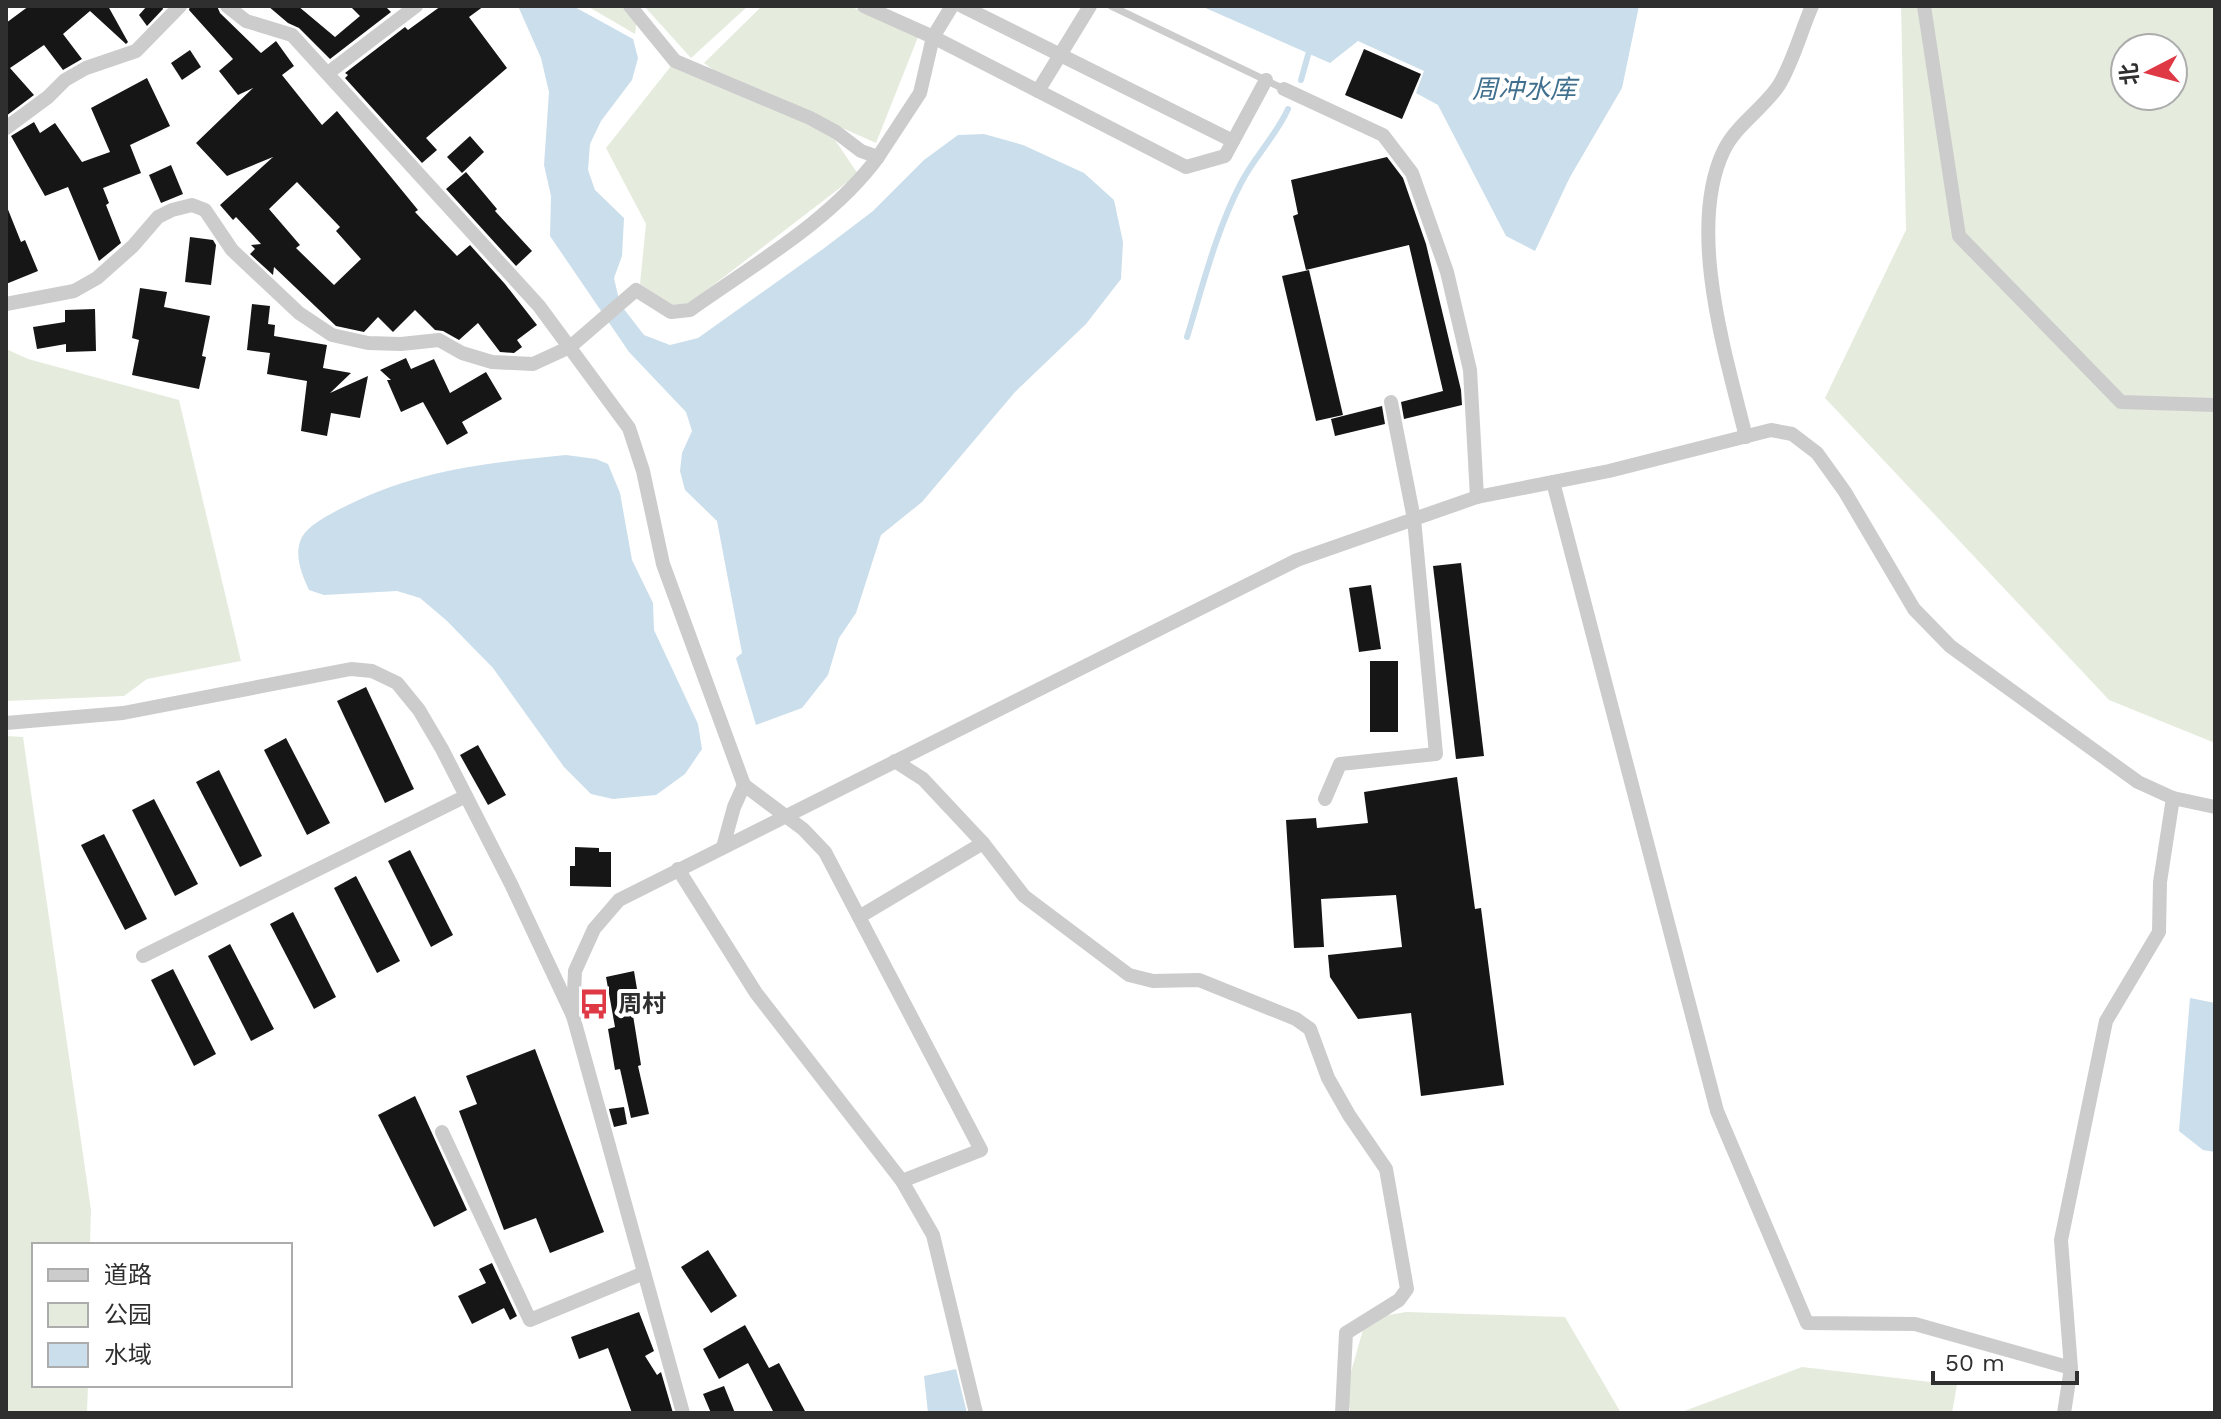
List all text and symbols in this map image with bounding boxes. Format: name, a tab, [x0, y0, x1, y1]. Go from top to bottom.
north arrow	[2109, 32, 2189, 112]
text: 北	[2116, 62, 2143, 86]
water label: 周冲水库	[1472, 74, 1580, 104]
bus stop icon: 周村	[577, 987, 611, 1021]
place label: 周村	[618, 990, 666, 1018]
legend	[32, 1243, 292, 1387]
text: 道路	[104, 1261, 152, 1289]
text: 公园	[104, 1301, 152, 1329]
scale bar	[1933, 1335, 2077, 1385]
text: 水域	[104, 1341, 152, 1369]
text: 50 m	[1945, 1349, 2005, 1377]

